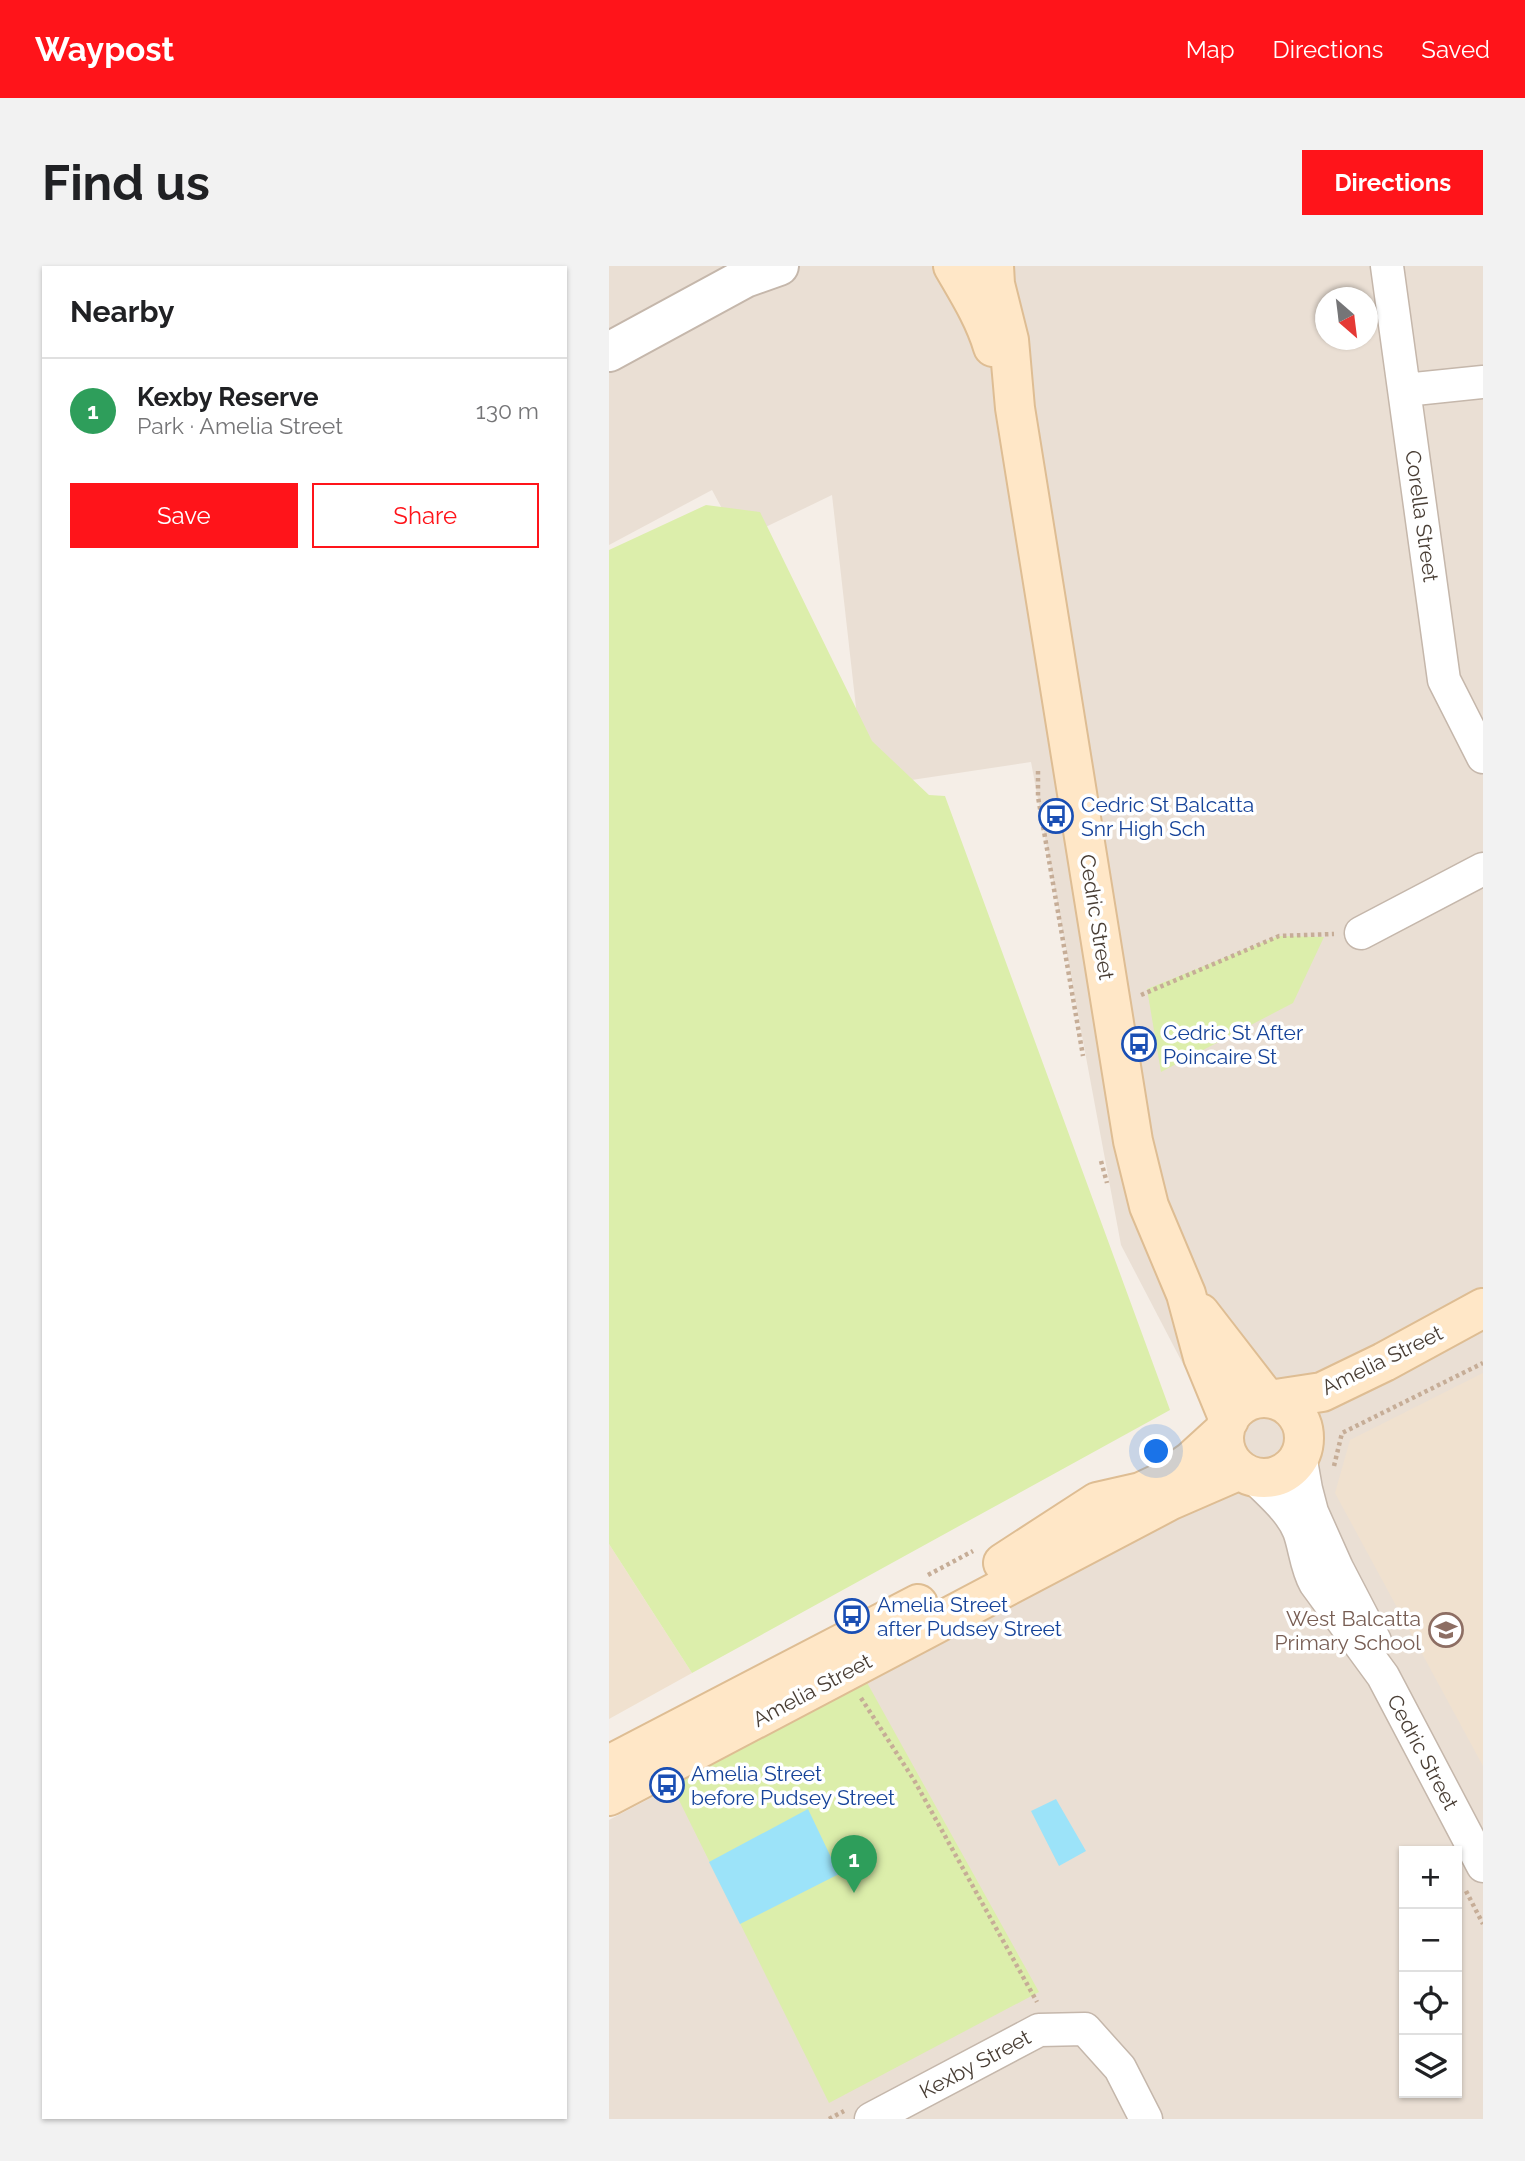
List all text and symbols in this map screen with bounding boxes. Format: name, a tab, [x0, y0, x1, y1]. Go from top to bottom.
text: Waypost	[35, 30, 174, 69]
text: Map	[1186, 35, 1235, 64]
text: Directions	[1273, 35, 1383, 64]
text: Saved	[1421, 35, 1490, 64]
button: Directions	[1302, 150, 1483, 215]
text: Find us	[42, 154, 210, 211]
north arrow	[1315, 287, 1378, 350]
text: Nearby	[70, 294, 174, 329]
text: Kexby Reserve	[137, 382, 319, 412]
text: 1	[87, 397, 99, 424]
text: 130 m	[476, 397, 539, 424]
text: Park · Amelia Street	[137, 412, 343, 439]
street label: Corella Street	[1400, 449, 1444, 583]
button: Save	[70, 483, 298, 548]
button: Share	[312, 483, 539, 548]
place label: Cedric St Balcatta Snr High Sch	[1081, 792, 1254, 841]
bus stop icon: Cedric St Balcatta Snr High Sch	[1037, 797, 1075, 835]
street label: Cedric Street	[1075, 852, 1119, 982]
place label: Cedric St After Poincaire St	[1163, 1020, 1304, 1069]
bus stop icon: Cedric St After Poincaire St	[1120, 1025, 1158, 1063]
street label: Amelia Street	[1318, 1320, 1446, 1400]
your location	[1139, 1434, 1173, 1468]
place label: Amelia Street after Pudsey Street	[877, 1592, 1062, 1641]
bus stop icon: Amelia Street after Pudsey Street	[833, 1597, 871, 1635]
place label: West Balcatta Primary School	[1274, 1606, 1421, 1655]
school or university icon: West Balcatta Primary School	[1427, 1611, 1465, 1649]
street label: Amelia Street	[748, 1648, 876, 1732]
street label: Cedric Street	[1382, 1690, 1464, 1814]
place label: Amelia Street before Pudsey Street	[691, 1761, 895, 1810]
bus stop icon: Amelia Street before Pudsey Street	[648, 1766, 686, 1804]
pin: 1	[831, 1835, 877, 1893]
map controls	[1399, 1846, 1462, 2098]
button: +	[1399, 1846, 1462, 1909]
button: −	[1399, 1909, 1462, 1972]
button: locate	[1399, 1972, 1462, 2035]
street label: Kexby Street	[915, 2024, 1035, 2104]
button: layers	[1399, 2035, 1462, 2098]

